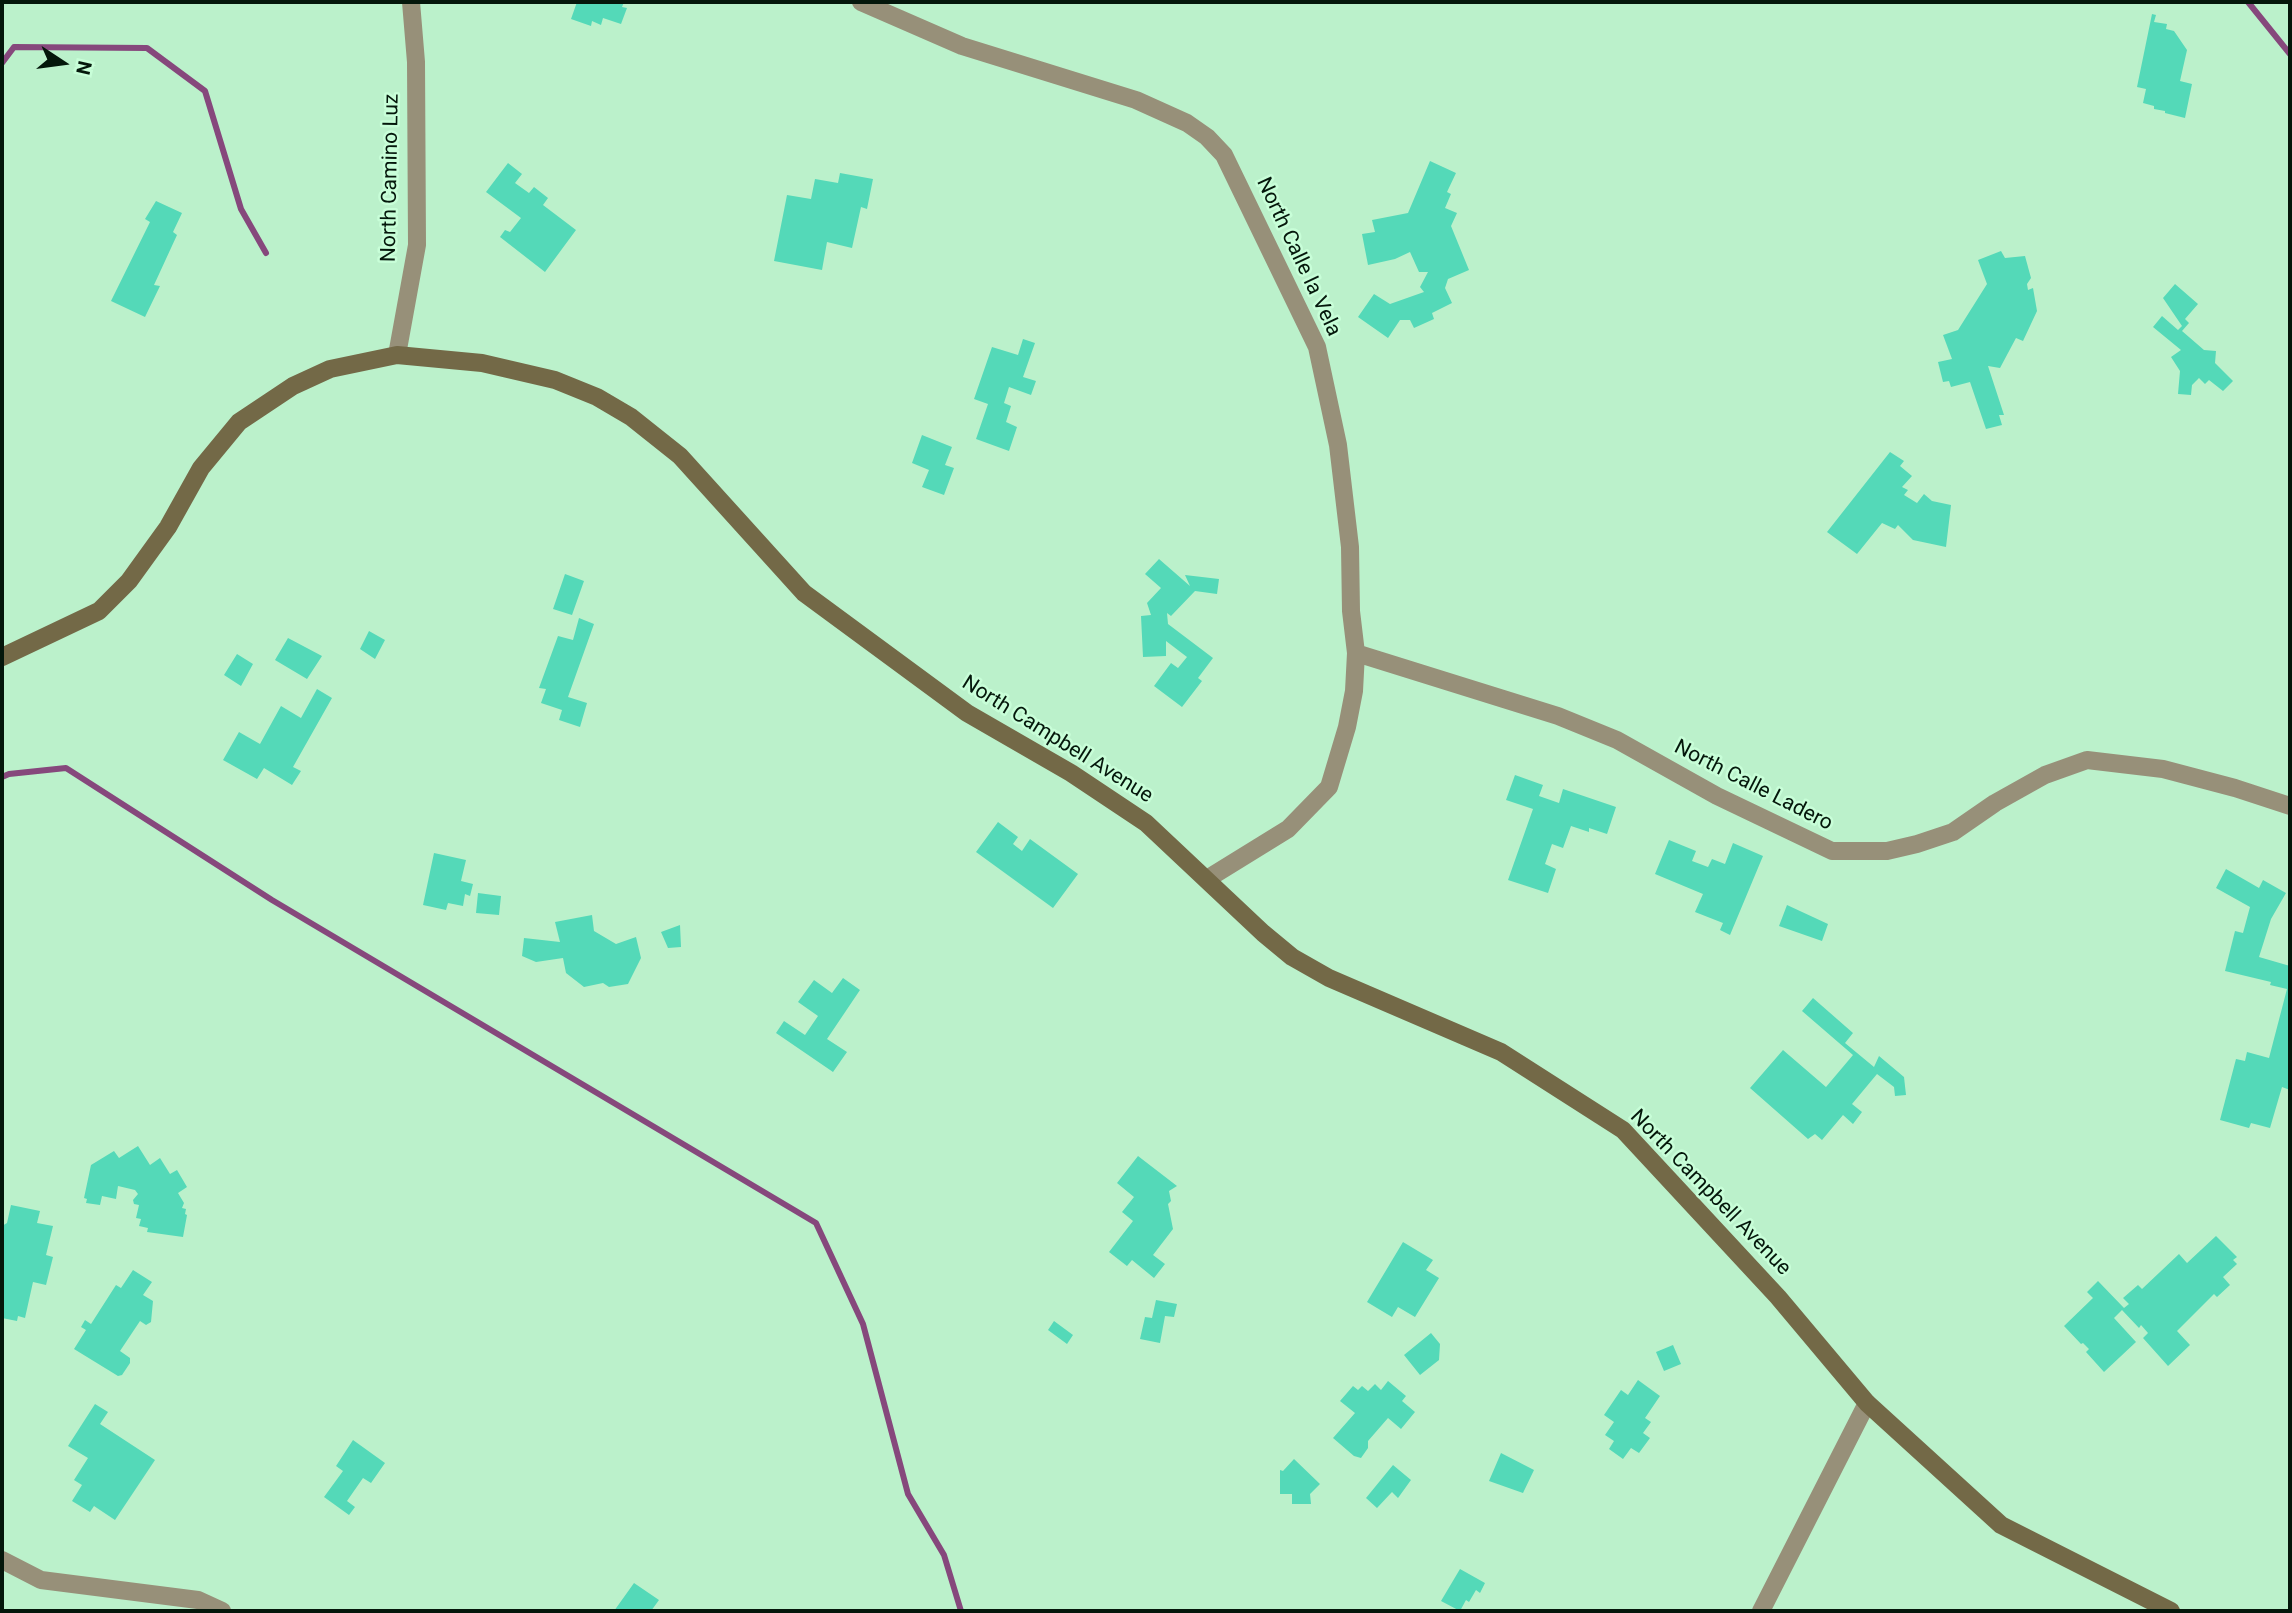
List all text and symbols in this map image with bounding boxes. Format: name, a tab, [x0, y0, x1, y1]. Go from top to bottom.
north arrow	[28, 28, 98, 98]
text: N	[71, 59, 97, 77]
street label: North Camino Luz	[377, 94, 405, 262]
street label: North Calle la Vela	[1250, 174, 1346, 340]
street label: North Campbell Avenue	[957, 671, 1157, 809]
street label: North Calle Ladero	[1670, 735, 1836, 837]
street label: North Campbell Avenue	[1624, 1105, 1796, 1281]

